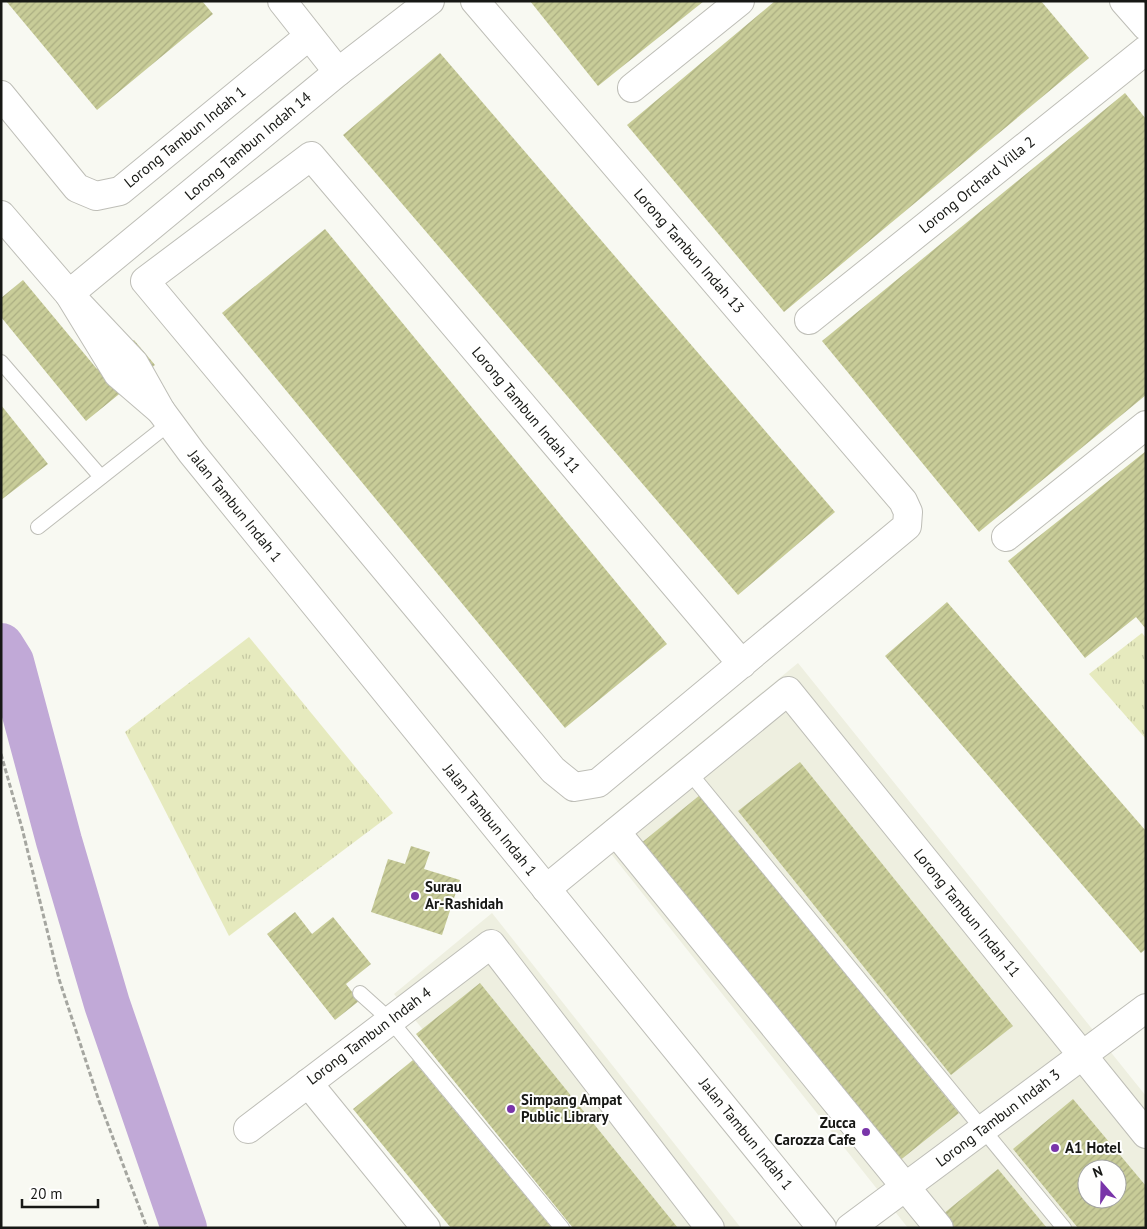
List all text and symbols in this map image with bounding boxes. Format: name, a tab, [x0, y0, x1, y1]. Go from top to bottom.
street label: Lorong Tambun Indah 1	[120, 82, 249, 192]
street label: Lorong Tambun Indah 14	[181, 87, 315, 204]
street label: Lorong Orchard Villa 2	[915, 132, 1039, 237]
street label: Lorong Tambun Indah 13	[630, 184, 749, 317]
street label: Lorong Tambun Indah 11	[468, 343, 585, 477]
street label: Jalan Tambun Indah 1	[184, 445, 286, 566]
street label: Jalan Tambun Indah 1	[439, 759, 541, 880]
street label: Lorong Tambun Indah 11	[910, 845, 1025, 981]
place label: Surau Ar-Rashidah	[425, 877, 503, 913]
marker: Surau Ar-Rashidah	[409, 890, 421, 902]
street label: Lorong Tambun Indah 4	[303, 983, 435, 1089]
street label: Lorong Tambun Indah 3	[932, 1065, 1064, 1171]
street label: Jalan Tambun Indah 1	[695, 1073, 797, 1194]
place label: Simpang Ampat Public Library	[521, 1090, 623, 1126]
marker: Simpang Ampat Public Library	[505, 1103, 517, 1115]
place label: Zucca Carozza Cafe	[774, 1113, 856, 1149]
marker: Zucca Carozza Cafe	[860, 1126, 872, 1138]
place label: A1 Hotel	[1065, 1138, 1122, 1157]
marker: A1 Hotel	[1049, 1142, 1061, 1154]
north arrow	[1077, 1159, 1127, 1209]
text: N	[1090, 1162, 1105, 1182]
scale bar	[22, 1176, 99, 1208]
text: 20 m	[30, 1184, 63, 1203]

